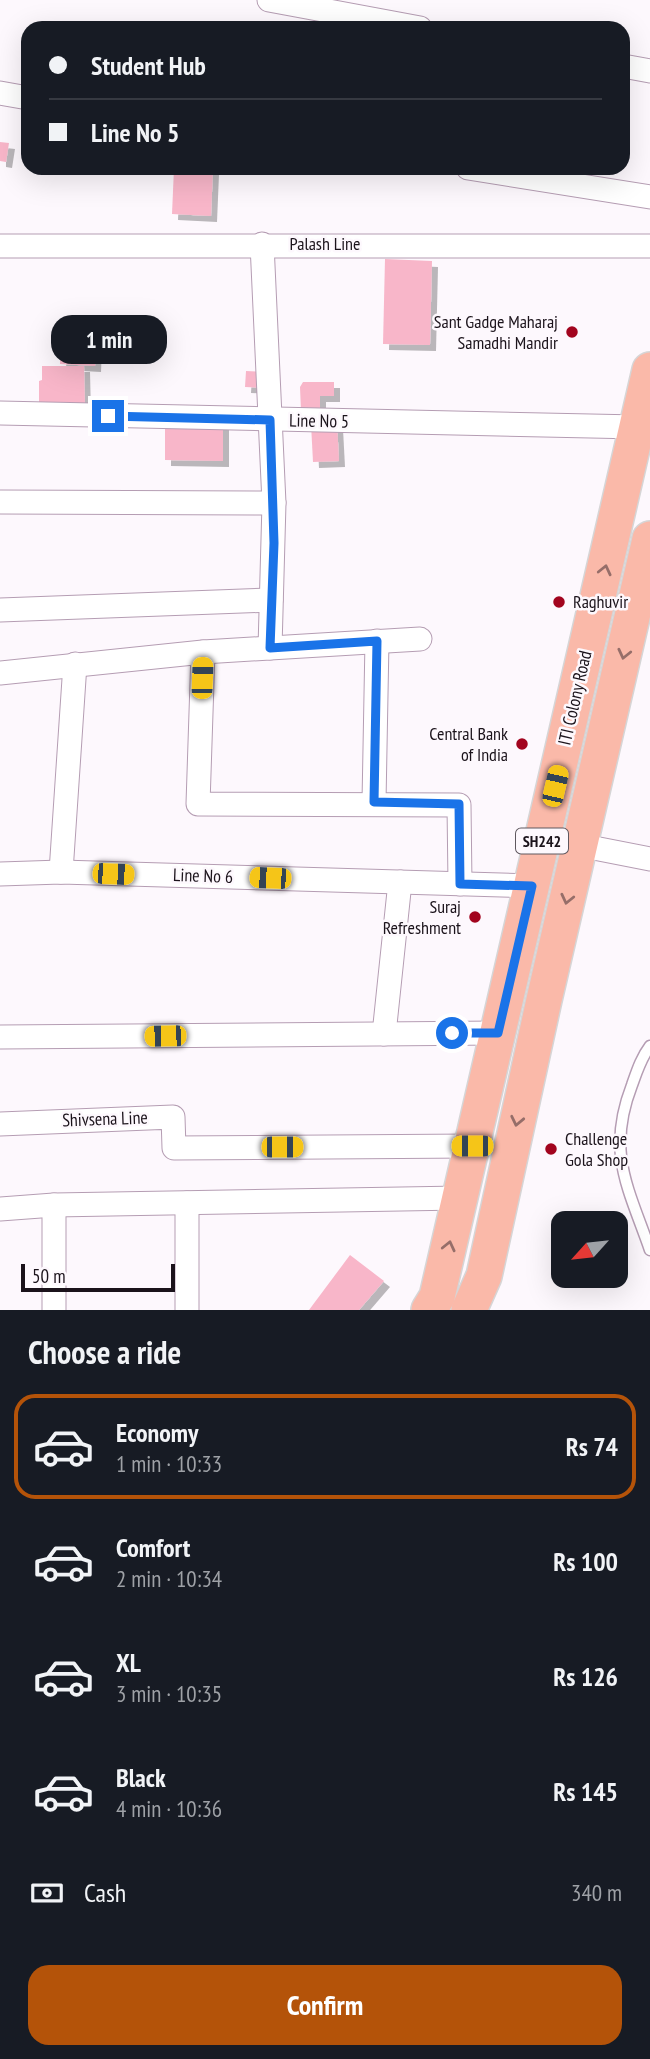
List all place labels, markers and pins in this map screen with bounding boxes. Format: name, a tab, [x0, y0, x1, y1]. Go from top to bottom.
place label: Sant Gadge Maharaj Samadhi Mandir	[434, 310, 558, 354]
marker: Sant Gadge Maharaj Samadhi Mandir	[564, 324, 580, 340]
place label: Raghuvir	[573, 590, 628, 613]
marker: Raghuvir	[551, 594, 567, 610]
place label: Central Bank of India	[429, 722, 508, 766]
marker: Central Bank of India	[514, 736, 530, 752]
place label: Suraj Refreshment	[383, 895, 461, 939]
marker: Suraj Refreshment	[467, 909, 483, 925]
place label: Challenge Gola Shop	[565, 1127, 628, 1171]
marker: Challenge Gola Shop	[543, 1141, 559, 1157]

